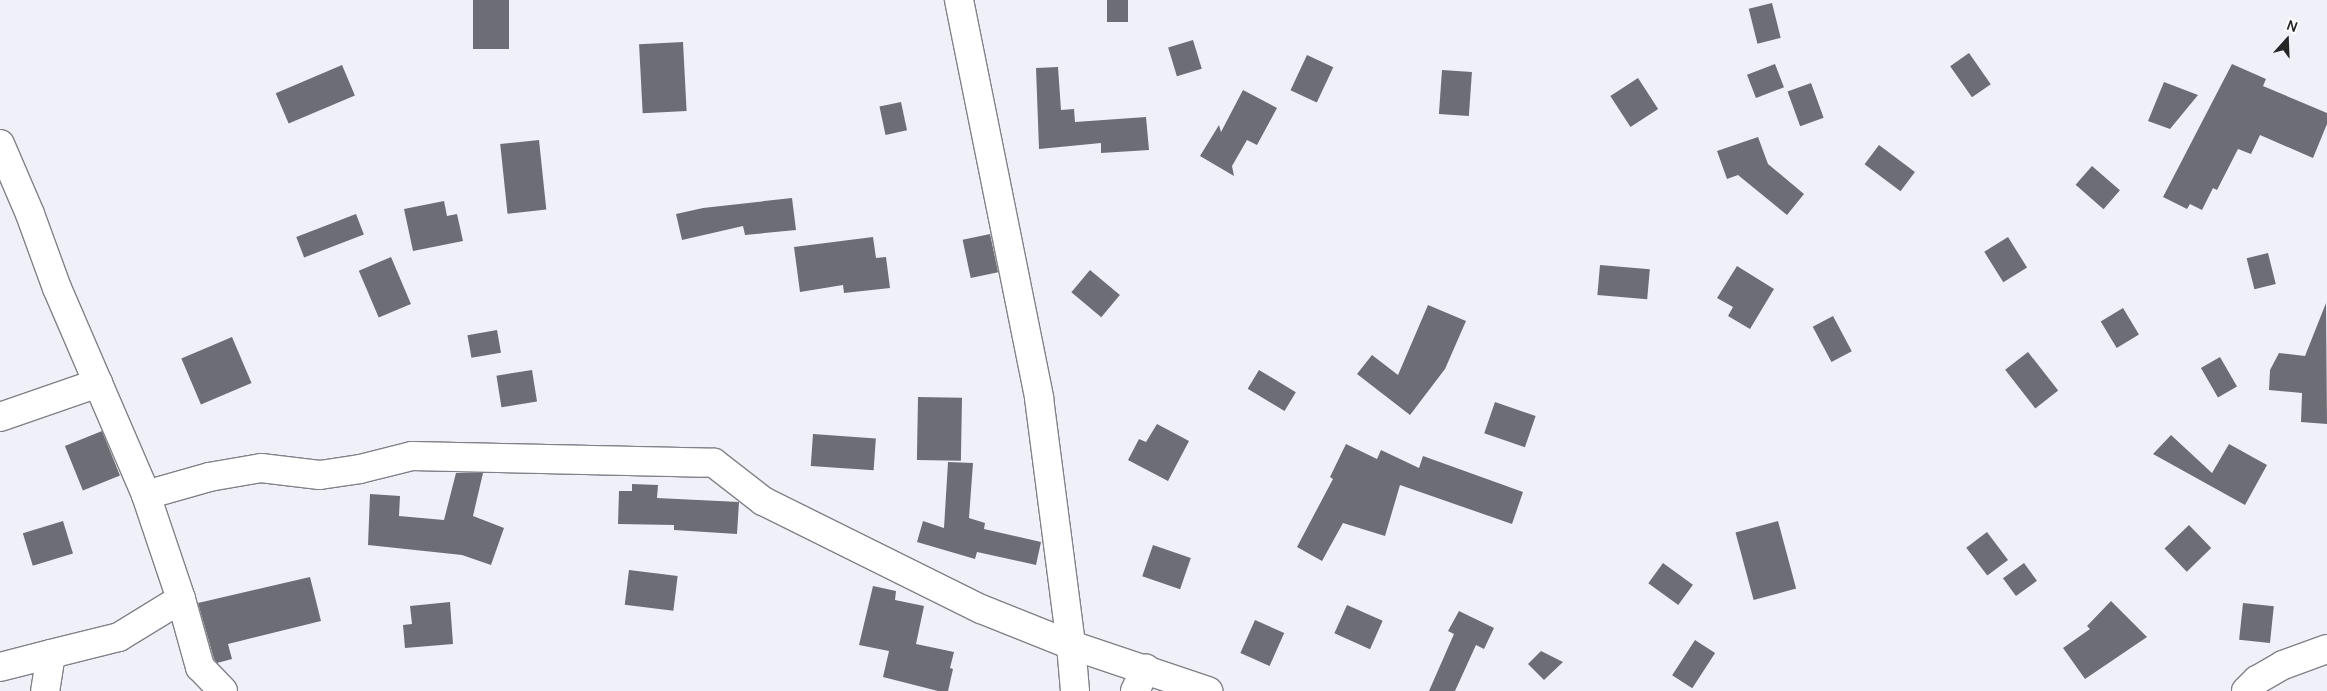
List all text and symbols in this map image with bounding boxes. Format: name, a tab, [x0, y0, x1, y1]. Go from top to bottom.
north arrow	[2262, 15, 2312, 65]
text: N	[2284, 15, 2300, 36]

